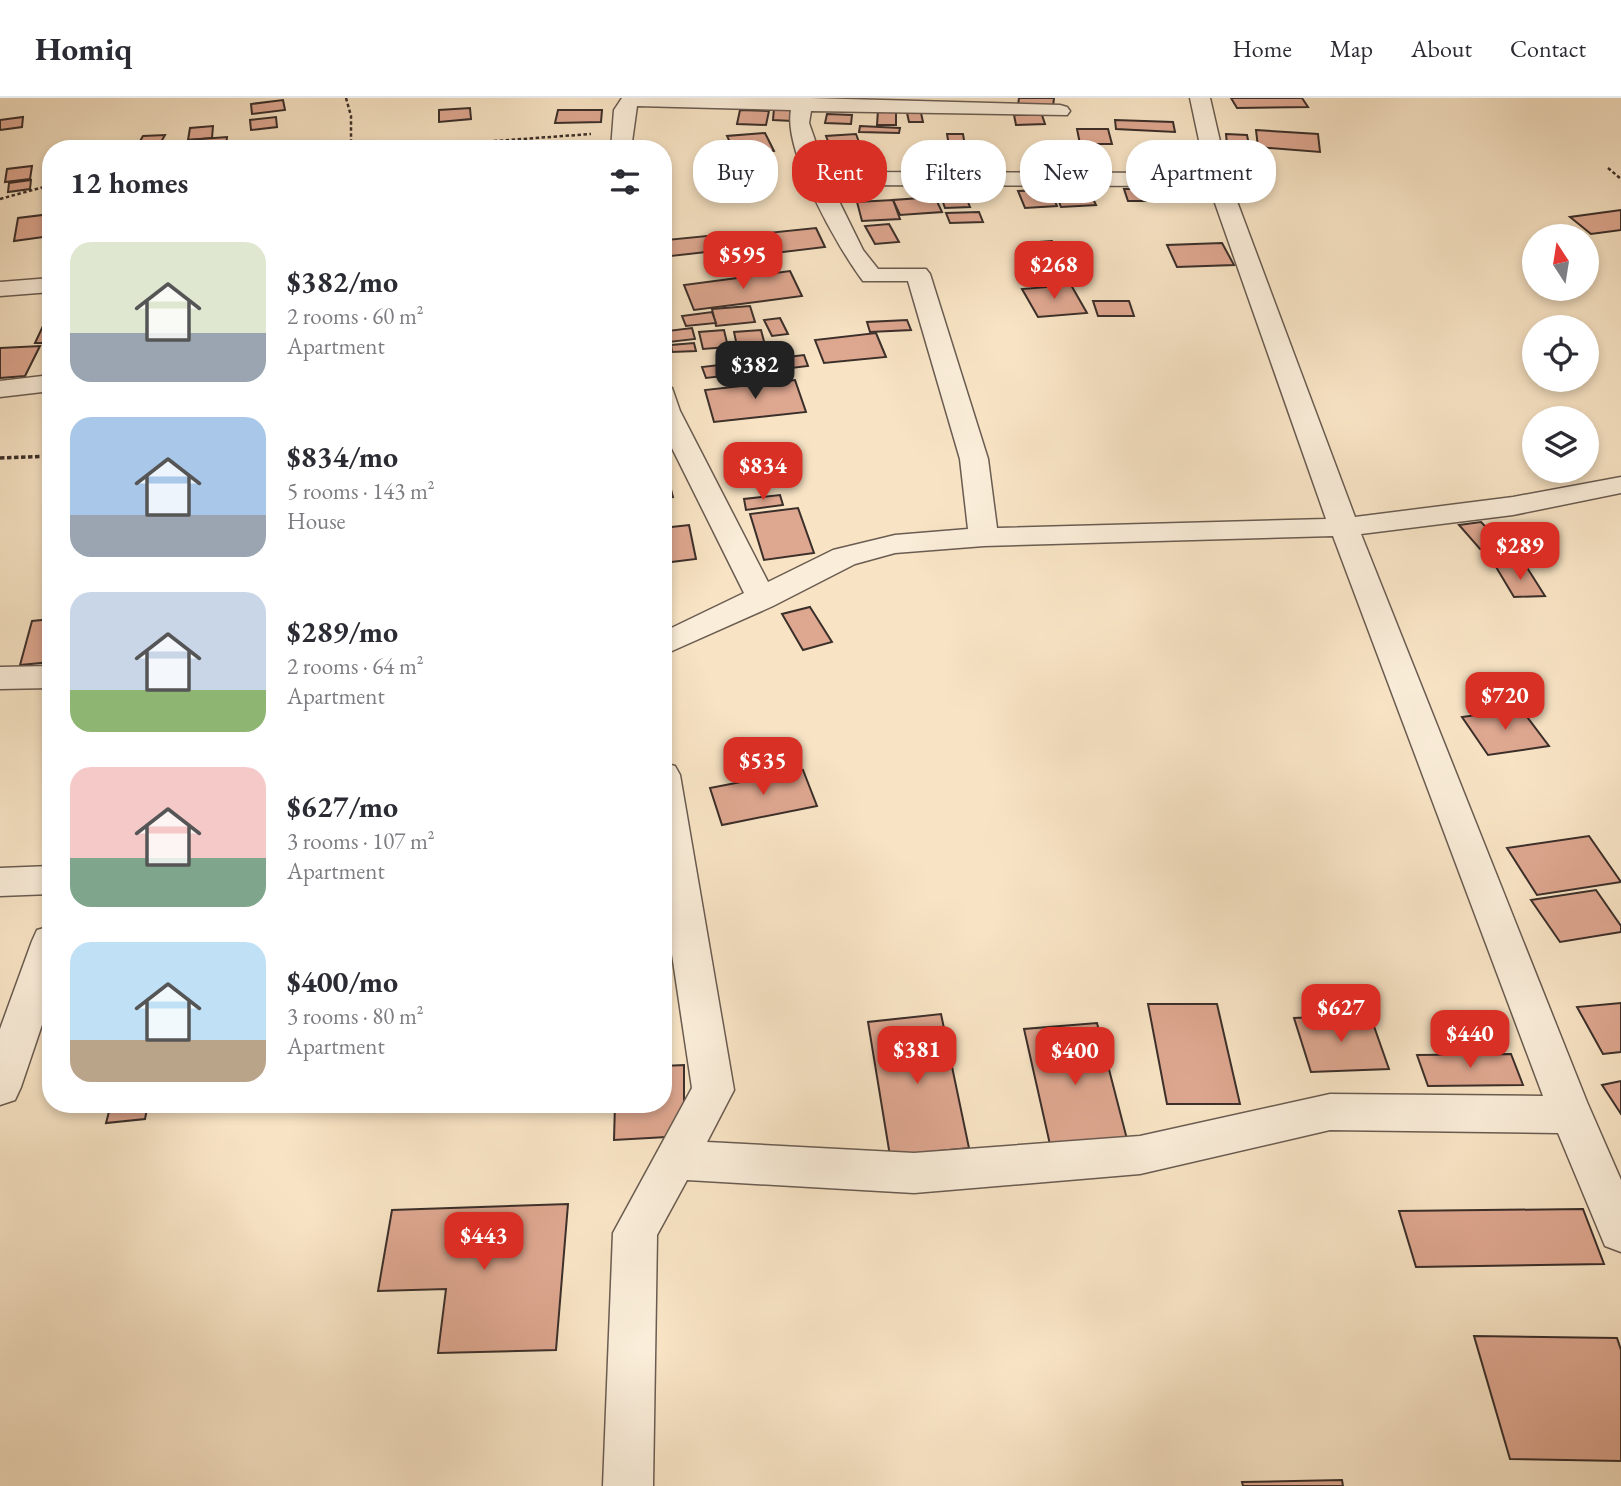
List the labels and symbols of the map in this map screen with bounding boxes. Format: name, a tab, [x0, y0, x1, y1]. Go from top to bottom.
north arrow	[1522, 224, 1600, 301]
pin: $595	[702, 232, 784, 291]
pin: $268	[1013, 242, 1095, 301]
pin: $382	[714, 342, 796, 401]
pin: $834	[722, 442, 804, 502]
pin: $289	[1479, 522, 1561, 582]
pin: $720	[1464, 672, 1546, 732]
pin: $535	[722, 738, 804, 797]
pin: $627	[1300, 984, 1382, 1044]
pin: $440	[1429, 1010, 1511, 1070]
pin: $381	[876, 1026, 958, 1086]
pin: $400	[1034, 1028, 1116, 1087]
pin: $443	[443, 1212, 525, 1272]

